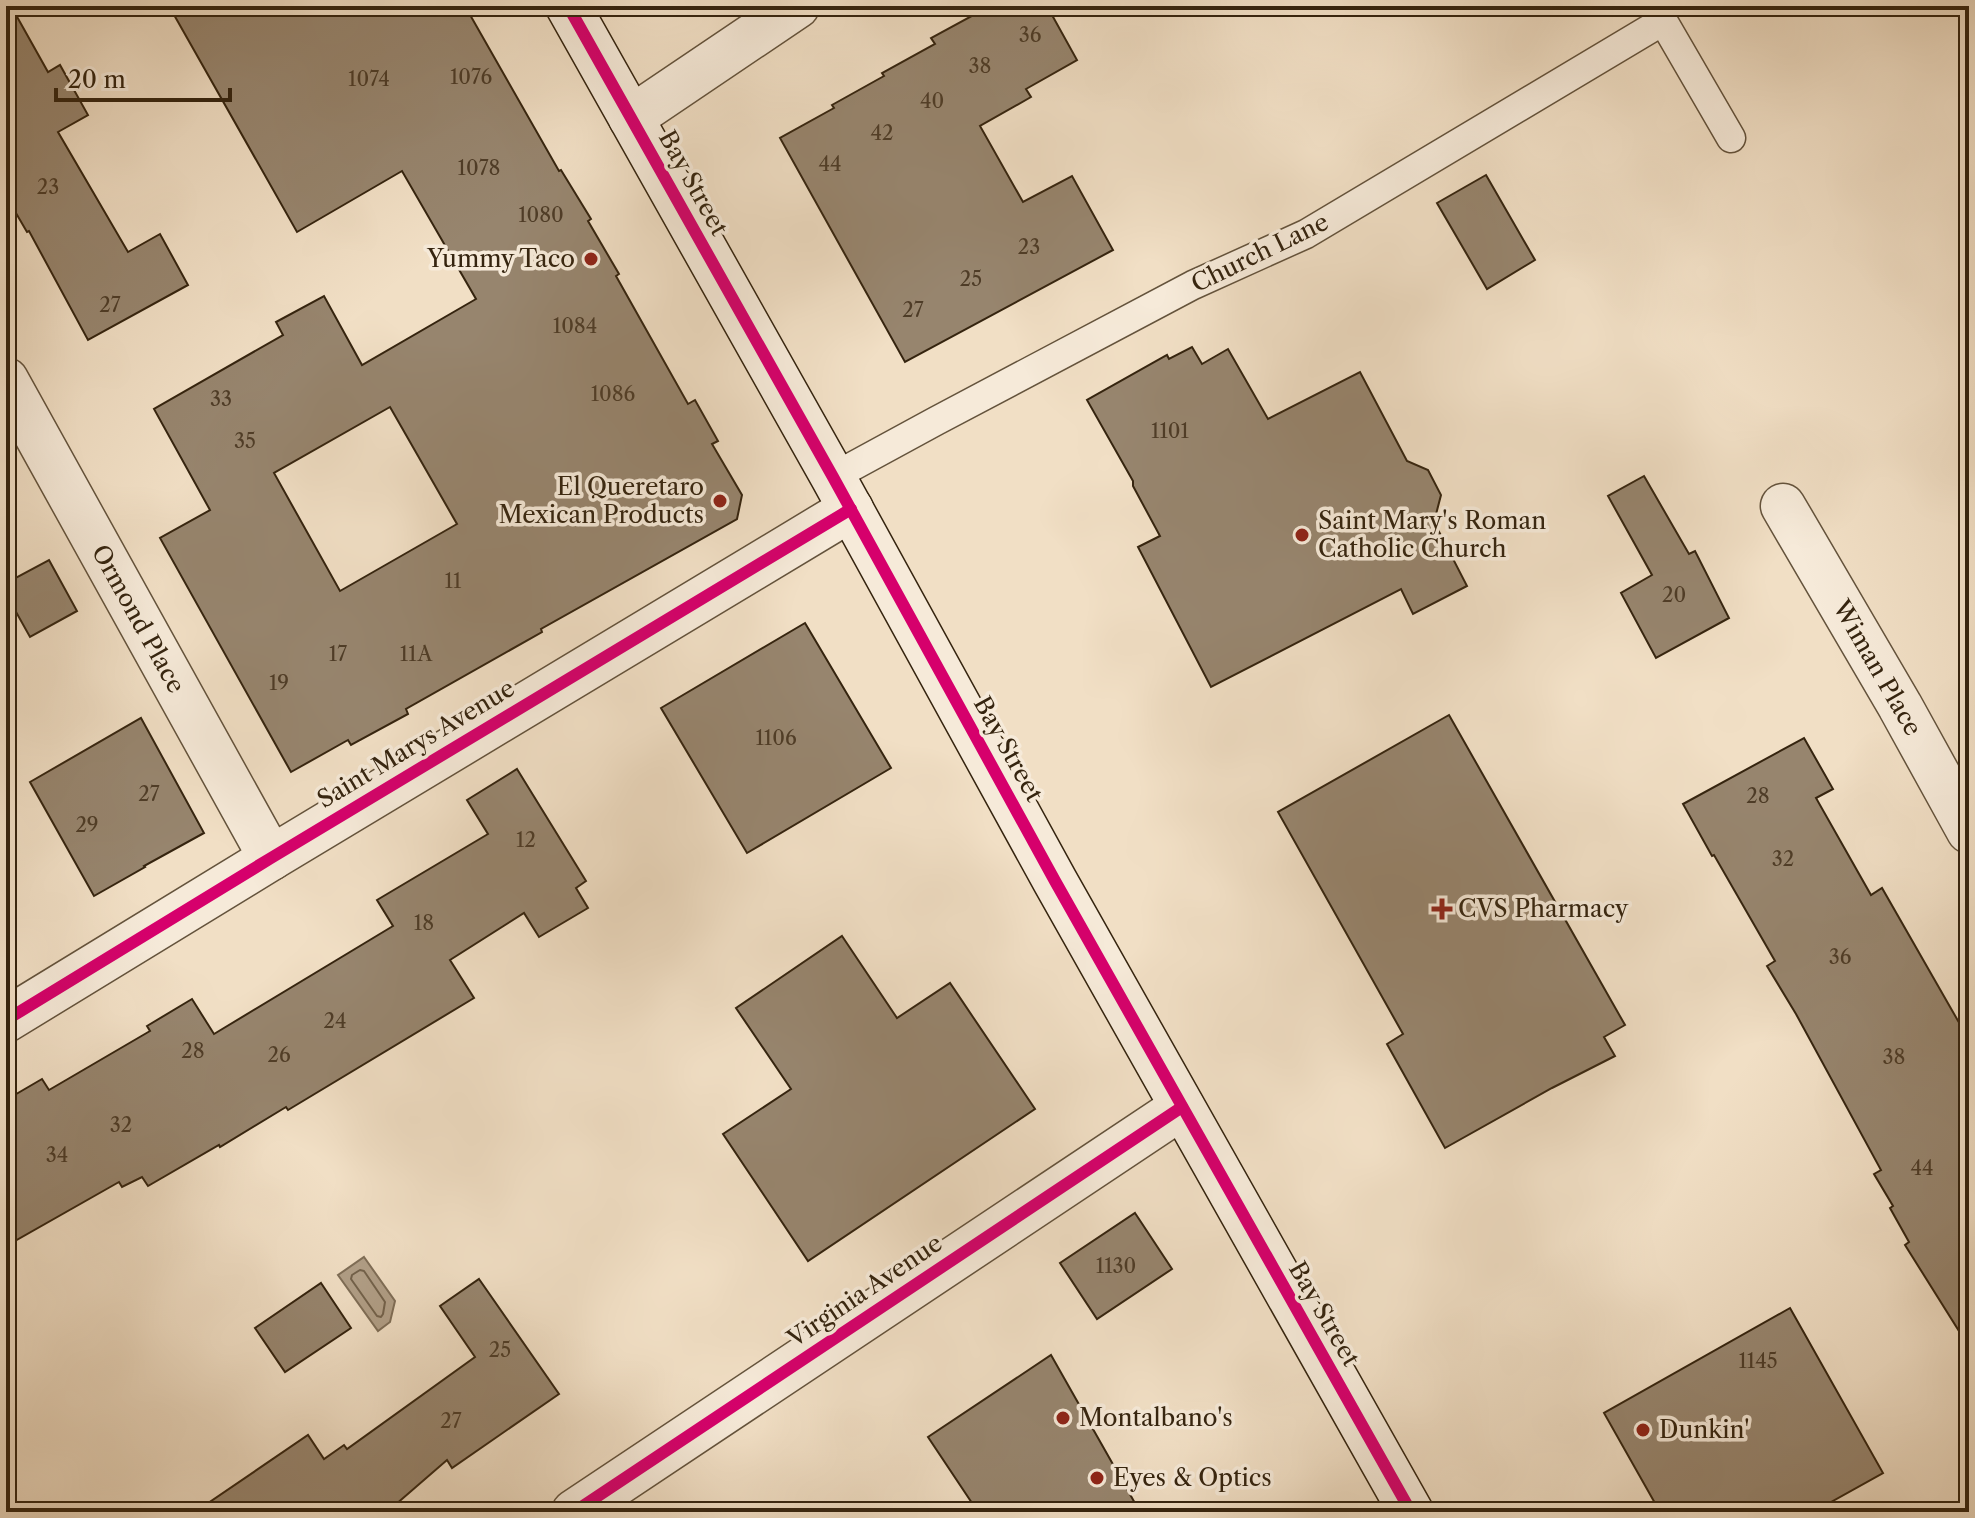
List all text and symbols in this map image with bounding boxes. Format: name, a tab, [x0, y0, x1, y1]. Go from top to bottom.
house number: 36	[1019, 23, 1041, 47]
scale bar	[56, 52, 230, 102]
house number: 38	[969, 54, 991, 78]
text: 20 m	[68, 65, 126, 94]
house number: 1076	[450, 65, 492, 89]
house number: 1074	[348, 67, 390, 91]
house number: 40	[920, 89, 944, 113]
house number: 42	[870, 121, 894, 145]
street label: Bay Street	[653, 125, 734, 241]
house number: 44	[818, 152, 842, 176]
house number: 1078	[458, 156, 500, 180]
house number: 23	[37, 175, 59, 199]
house number: 1080	[518, 203, 564, 227]
street label: Church Lane	[1186, 207, 1333, 298]
house number: 23	[1018, 235, 1040, 259]
place label: Yummy Taco	[426, 244, 575, 273]
marker: Yummy Taco	[582, 250, 600, 268]
house number: 25	[960, 267, 982, 291]
house number: 27	[99, 293, 121, 317]
house number: 27	[902, 298, 924, 322]
house number: 1084	[553, 314, 597, 338]
house number: 1086	[591, 382, 635, 406]
house number: 33	[210, 387, 232, 411]
house number: 1101	[1151, 419, 1190, 443]
house number: 35	[234, 429, 256, 453]
place label: El Queretaro Mexican Products	[499, 472, 704, 529]
marker: El Queretaro Mexican Products	[711, 492, 729, 510]
place label: Saint Mary's Roman Catholic Church	[1318, 506, 1546, 563]
marker: Saint Mary's Roman Catholic Church	[1293, 526, 1311, 544]
street label: Ormond Place	[86, 540, 191, 698]
house number: 11	[445, 569, 462, 593]
house number: 20	[1662, 583, 1686, 607]
street label: Wiman Place	[1826, 594, 1928, 741]
house number: 17	[329, 642, 347, 666]
house number: 11A	[400, 642, 433, 666]
house number: 19	[269, 671, 289, 695]
street label: Saint Marys Avenue	[312, 673, 520, 814]
street label: Bay Street	[968, 691, 1049, 807]
house number: 1106	[755, 726, 797, 750]
house number: 27	[138, 782, 160, 806]
house number: 28	[1746, 784, 1770, 808]
house number: 29	[75, 813, 99, 837]
house number: 12	[516, 828, 536, 852]
house number: 32	[1772, 847, 1794, 871]
place label: CVS Pharmacy	[1458, 894, 1629, 923]
marker: CVS Pharmacy	[1433, 900, 1451, 918]
house number: 18	[414, 911, 434, 935]
house number: 36	[1829, 945, 1851, 969]
house number: 24	[323, 1009, 347, 1033]
house number: 28	[181, 1039, 205, 1063]
house number: 26	[267, 1043, 291, 1067]
house number: 38	[1883, 1045, 1905, 1069]
house number: 32	[110, 1113, 132, 1137]
house number: 34	[46, 1143, 68, 1167]
house number: 44	[1910, 1156, 1934, 1180]
street label: Virginia Avenue	[781, 1228, 947, 1353]
house number: 1130	[1096, 1254, 1136, 1278]
street label: Bay Street	[1283, 1256, 1366, 1372]
house number: 25	[489, 1338, 511, 1362]
house number: 1145	[1738, 1349, 1778, 1373]
place label: Montalbano's	[1079, 1403, 1233, 1432]
house number: 27	[440, 1409, 462, 1433]
marker: Montalbano's	[1054, 1409, 1072, 1427]
place label: Dunkin'	[1659, 1415, 1749, 1444]
marker: Dunkin'	[1634, 1421, 1652, 1439]
place label: Eyes & Optics	[1113, 1463, 1272, 1492]
marker: Eyes & Optics	[1088, 1469, 1106, 1487]

